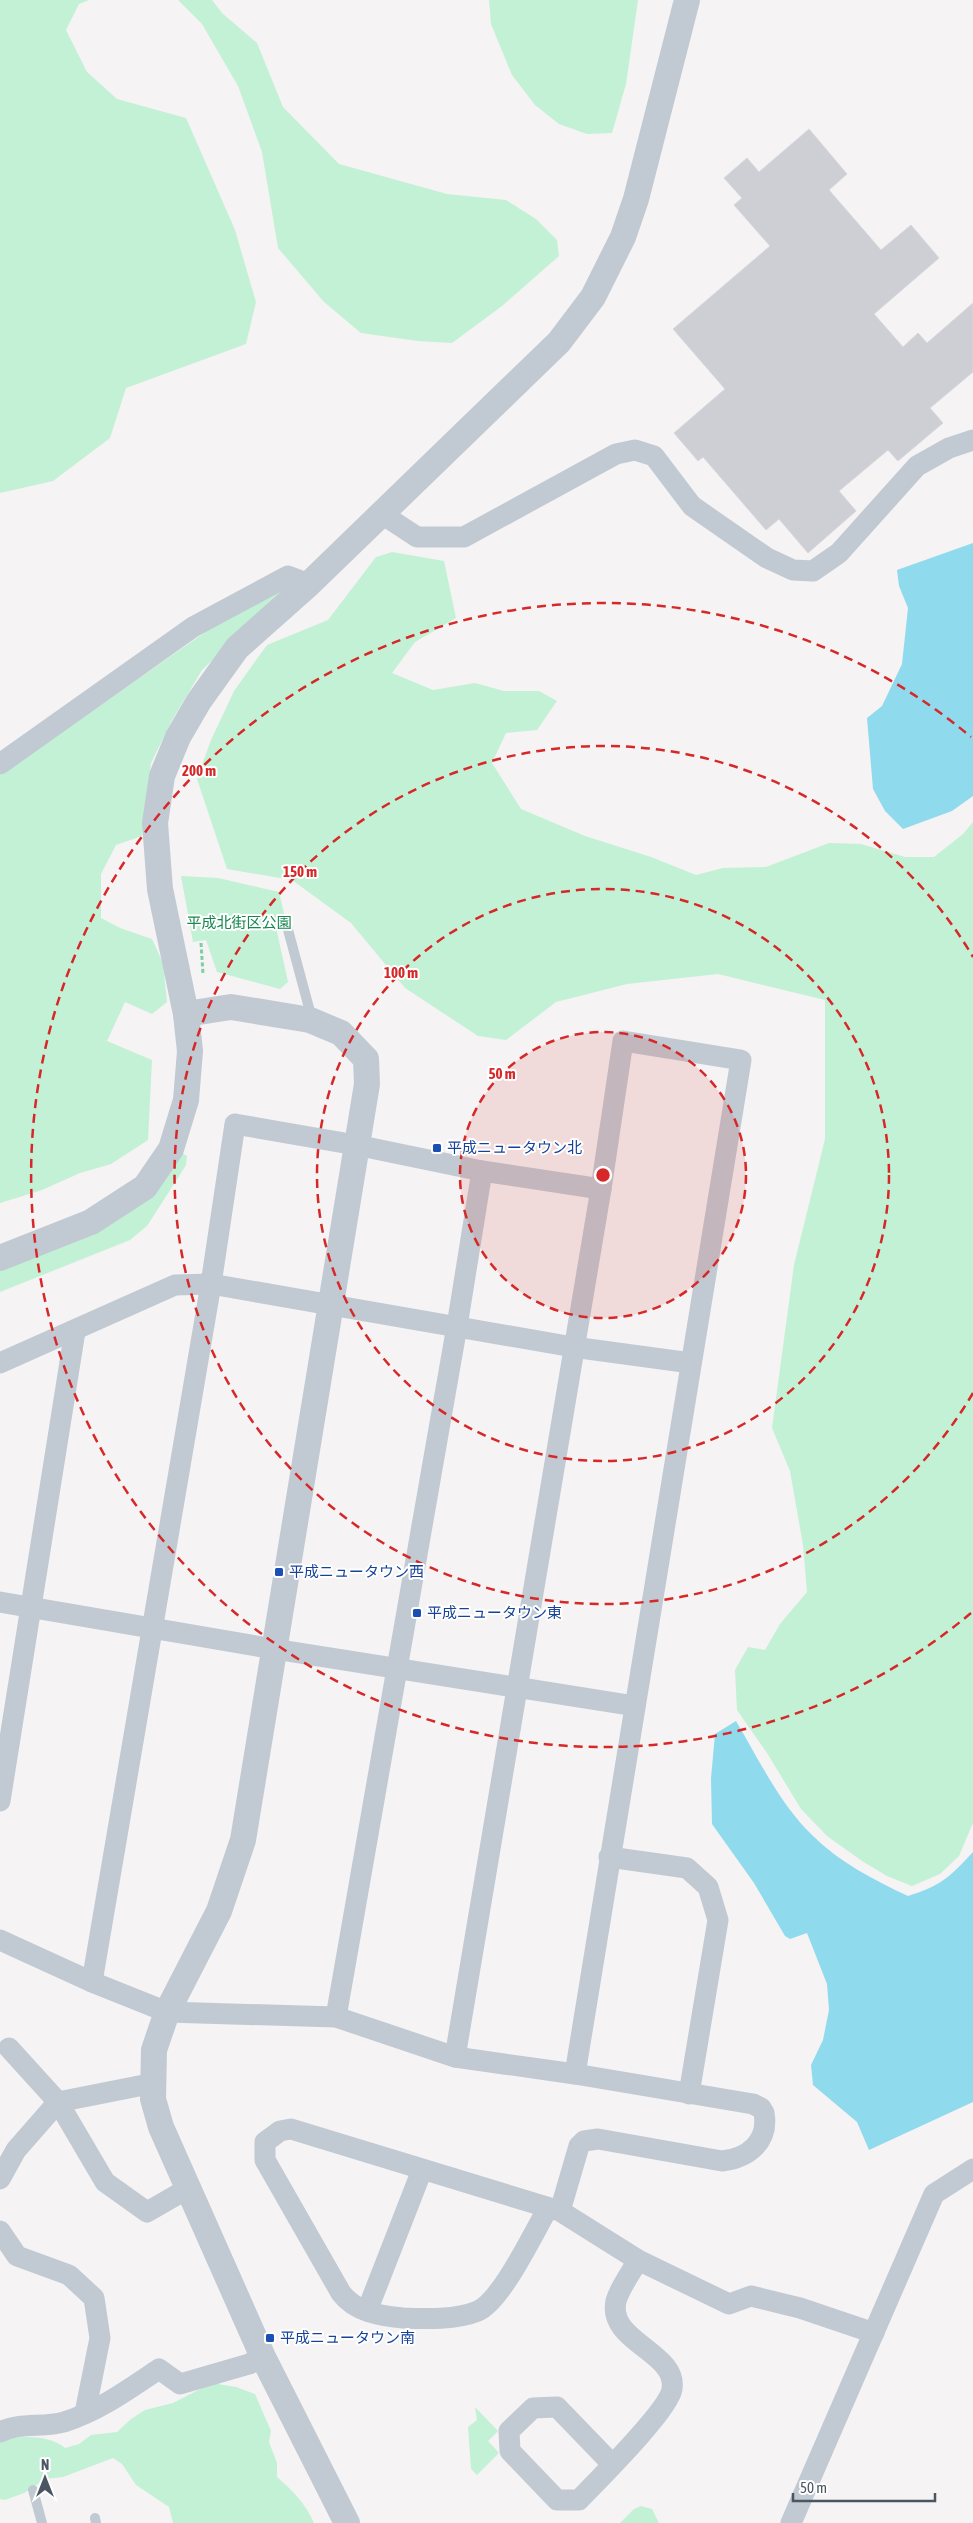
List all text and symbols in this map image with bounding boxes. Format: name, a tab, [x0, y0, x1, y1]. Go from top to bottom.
text: 200 m	[182, 762, 216, 779]
text: 150 m	[283, 863, 317, 880]
park label: 平成北街区公園	[186, 914, 292, 931]
text: 100 m	[384, 964, 418, 981]
text: 50 m	[489, 1065, 516, 1082]
place label: 平成ニュータウン北	[447, 1139, 582, 1156]
marker: 平成ニュータウン北	[431, 1142, 443, 1154]
centre of rings	[594, 1166, 612, 1184]
place label: 平成ニュータウン西	[289, 1563, 424, 1580]
marker: 平成ニュータウン西	[273, 1566, 285, 1578]
place label: 平成ニュータウン東	[427, 1604, 562, 1621]
marker: 平成ニュータウン東	[411, 1607, 423, 1619]
place label: 平成ニュータウン南	[280, 2329, 415, 2346]
marker: 平成ニュータウン南	[264, 2332, 276, 2344]
north arrow	[20, 2453, 70, 2503]
text: N	[41, 2457, 49, 2473]
scale bar	[793, 2470, 936, 2502]
text: 50 m	[800, 2479, 827, 2496]

